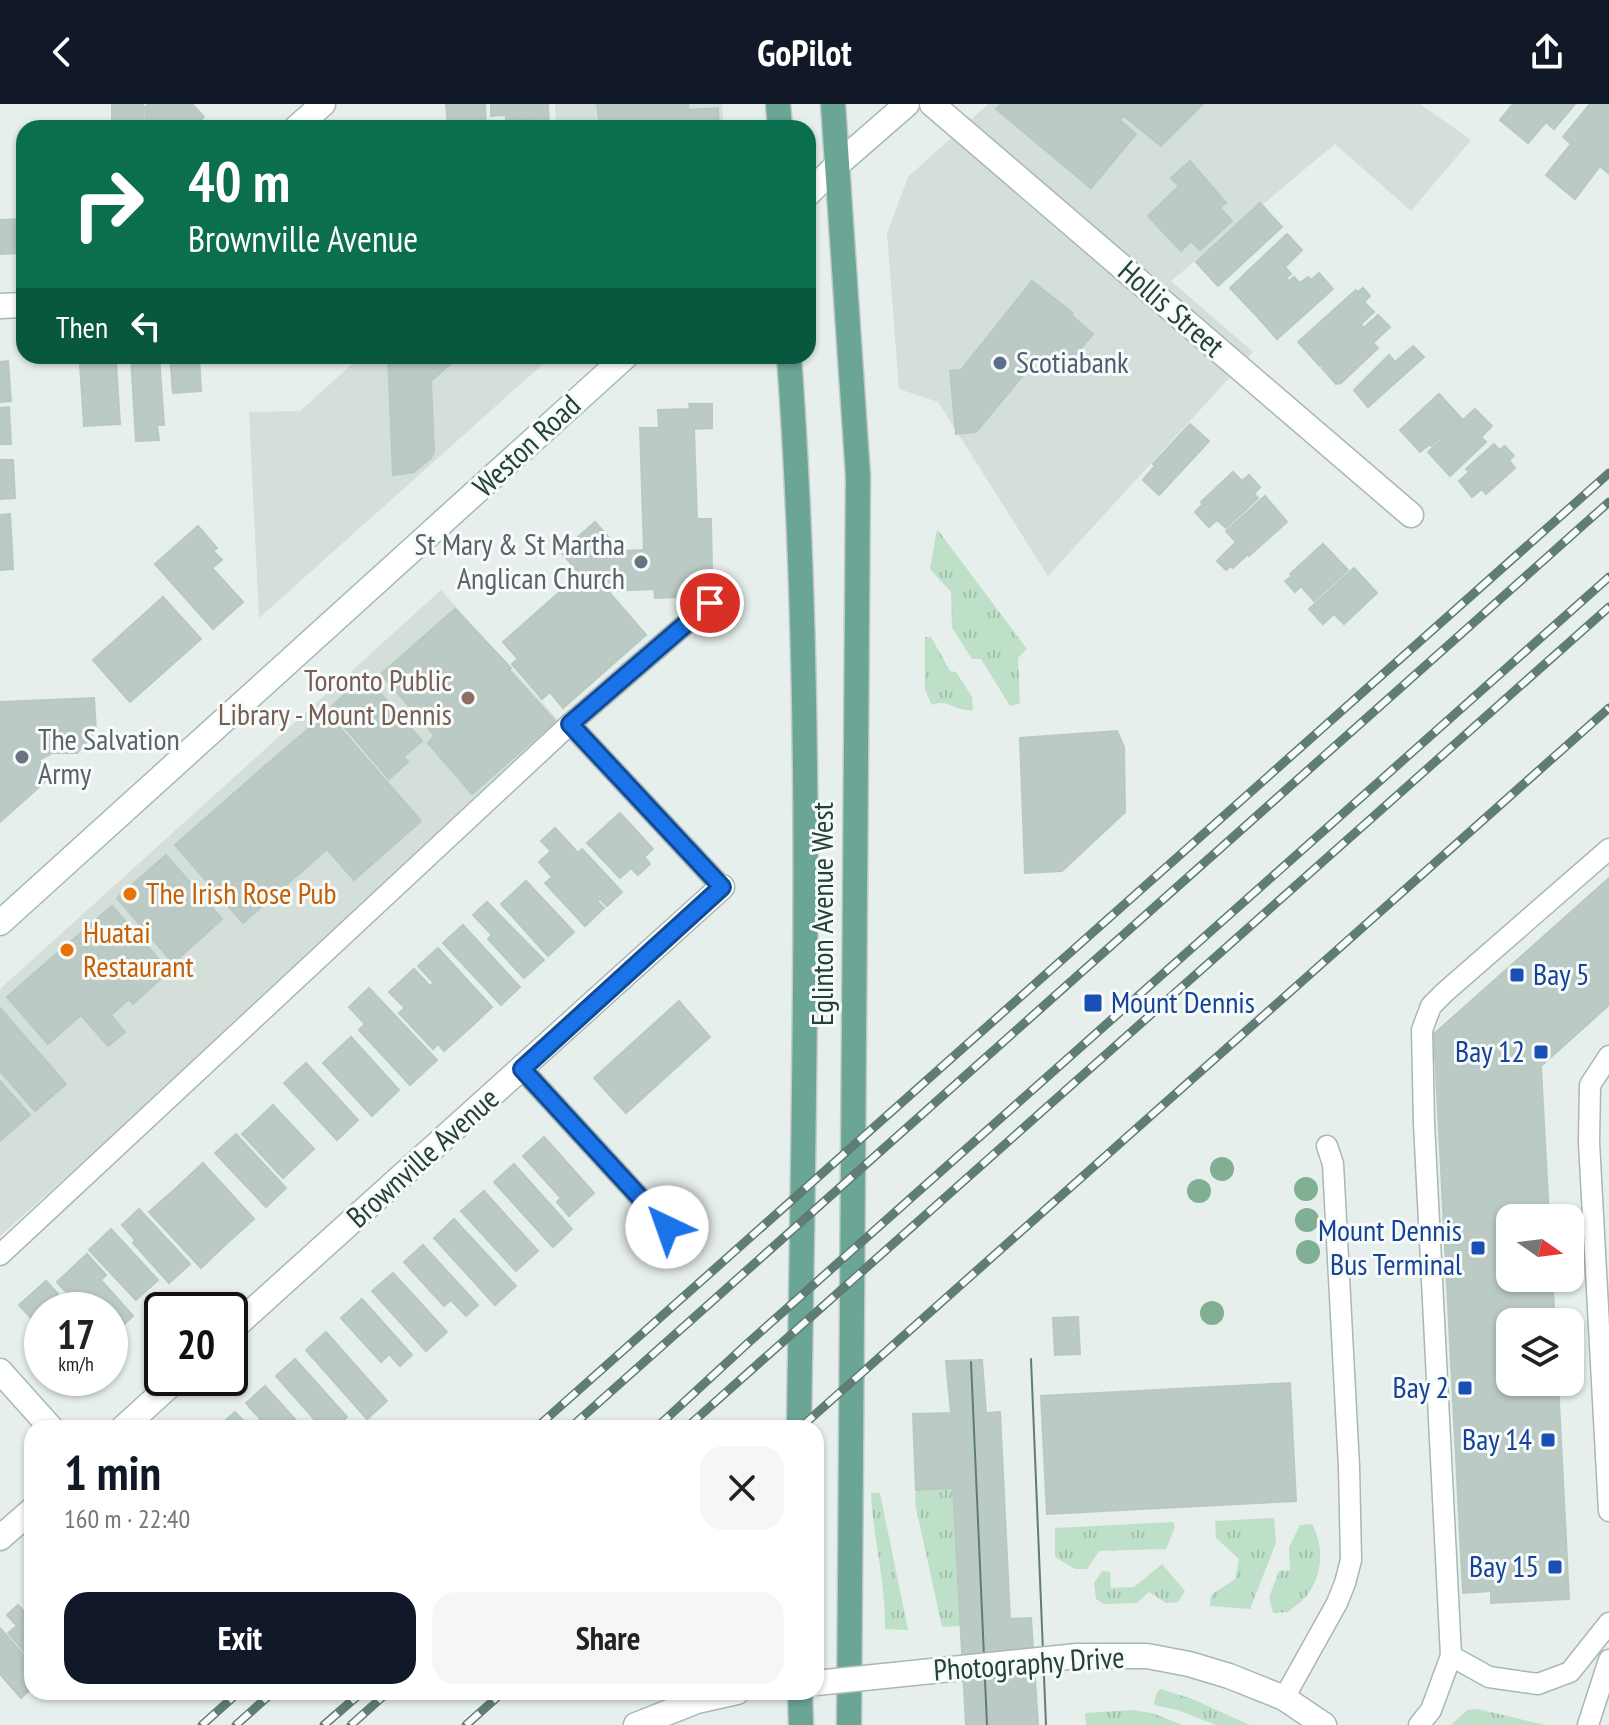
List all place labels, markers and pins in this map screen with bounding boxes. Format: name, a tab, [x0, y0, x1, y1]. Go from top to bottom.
place label: Scotiabank	[1016, 342, 1129, 381]
marker: Scotiabank	[991, 354, 1009, 372]
place label: St Mary & St Martha Anglican Church	[414, 524, 625, 597]
marker: St Mary & St Martha Anglican Church	[632, 553, 650, 571]
pin	[676, 569, 744, 637]
place label: Toronto Public Library - Mount Dennis	[218, 660, 452, 733]
marker: Toronto Public Library - Mount Dennis	[459, 689, 477, 707]
place label: The Salvation Army	[38, 719, 180, 792]
marker: The Salvation Army	[13, 748, 31, 766]
place label: The Irish Rose Pub	[146, 873, 337, 912]
marker: The Irish Rose Pub	[121, 885, 139, 903]
place label: Huatai Restaurant	[83, 912, 194, 985]
marker: Huatai Restaurant	[58, 941, 76, 959]
place label: Bay 5	[1533, 954, 1589, 993]
marker: Bay 5	[1508, 966, 1526, 984]
place label: Mount Dennis	[1111, 982, 1255, 1021]
marker: Mount Dennis	[1082, 992, 1104, 1014]
place label: Bay 12	[1455, 1031, 1525, 1070]
marker: Bay 12	[1532, 1043, 1550, 1061]
place label: Mount Dennis Bus Terminal	[1318, 1210, 1462, 1283]
marker: Mount Dennis Bus Terminal	[1469, 1239, 1487, 1257]
place label: Bay 2	[1393, 1367, 1449, 1406]
marker: Bay 2	[1456, 1379, 1474, 1397]
place label: Bay 14	[1462, 1419, 1532, 1458]
marker: Bay 14	[1539, 1431, 1557, 1449]
place label: Bay 15	[1469, 1546, 1539, 1585]
marker: Bay 15	[1546, 1558, 1564, 1576]

